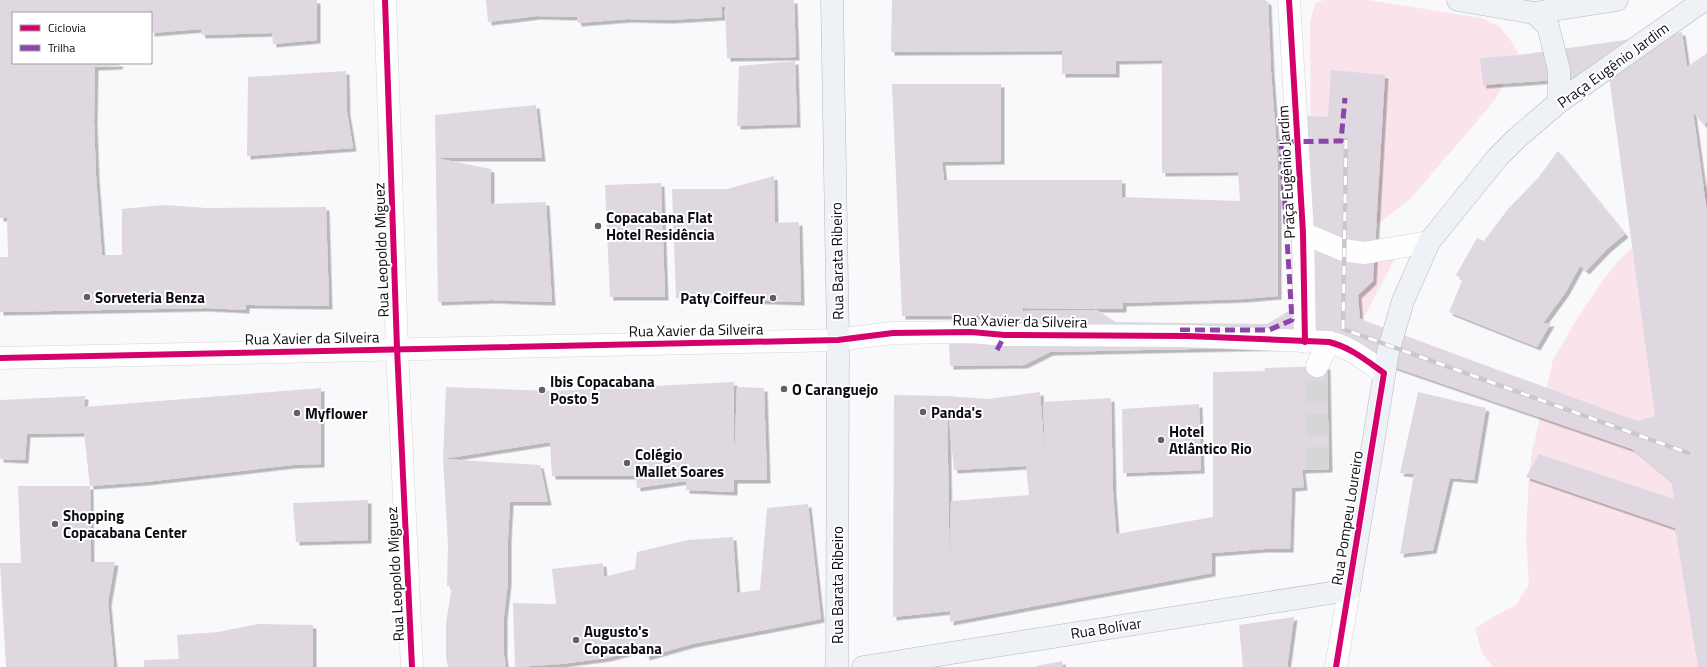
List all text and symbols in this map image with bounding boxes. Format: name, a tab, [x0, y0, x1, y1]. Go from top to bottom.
legend	[12, 12, 152, 64]
street label: Praça Eugênio Jardim	[1552, 16, 1674, 114]
text: Ciclovia	[48, 18, 86, 37]
text: Trilha	[48, 38, 75, 57]
street label: Praça Eugênio Jardim	[1271, 105, 1301, 239]
street label: Rua Leopoldo Miguez	[367, 182, 395, 318]
street label: Rua Barata Ribeiro	[824, 202, 850, 320]
place label: Copacabana Flat Hotel Residência	[606, 206, 715, 246]
marker: Copacabana Flat Hotel Residência	[593, 221, 603, 231]
place label: Sorveteria Benza	[95, 286, 205, 309]
place label: Paty Coiffeur	[680, 287, 765, 310]
marker: Sorveteria Benza	[82, 292, 92, 302]
marker: Paty Coiffeur	[768, 293, 778, 303]
street label: Rua Xavier da Silveira	[952, 308, 1088, 334]
street label: Rua Xavier da Silveira	[628, 317, 764, 343]
street label: Rua Xavier da Silveira	[244, 325, 380, 351]
place label: Ibis Copacabana Posto 5	[550, 370, 655, 410]
place label: O Caranguejo	[792, 378, 878, 401]
marker: O Caranguejo	[779, 384, 789, 394]
marker: Ibis Copacabana Posto 5	[537, 385, 547, 395]
place label: Panda's	[931, 401, 982, 424]
place label: Myflower	[305, 402, 368, 425]
marker: Panda's	[918, 407, 928, 417]
marker: Myflower	[292, 408, 302, 418]
place label: Hotel Atlântico Rio	[1169, 420, 1252, 460]
marker: Hotel Atlântico Rio	[1156, 435, 1166, 445]
place label: Colégio Mallet Soares	[635, 443, 724, 483]
street label: Rua Pompeu Loureiro	[1325, 449, 1369, 587]
marker: Colégio Mallet Soares	[622, 458, 632, 468]
place label: Shopping Copacabana Center	[63, 504, 187, 544]
street label: Rua Leopoldo Miguez	[380, 506, 410, 642]
marker: Shopping Copacabana Center	[50, 519, 60, 529]
street label: Rua Barata Ribeiro	[826, 526, 849, 644]
street label: Rua Bolívar	[1069, 611, 1143, 645]
place label: Augusto's Copacabana	[584, 620, 662, 660]
marker: Augusto's Copacabana	[571, 635, 581, 645]

